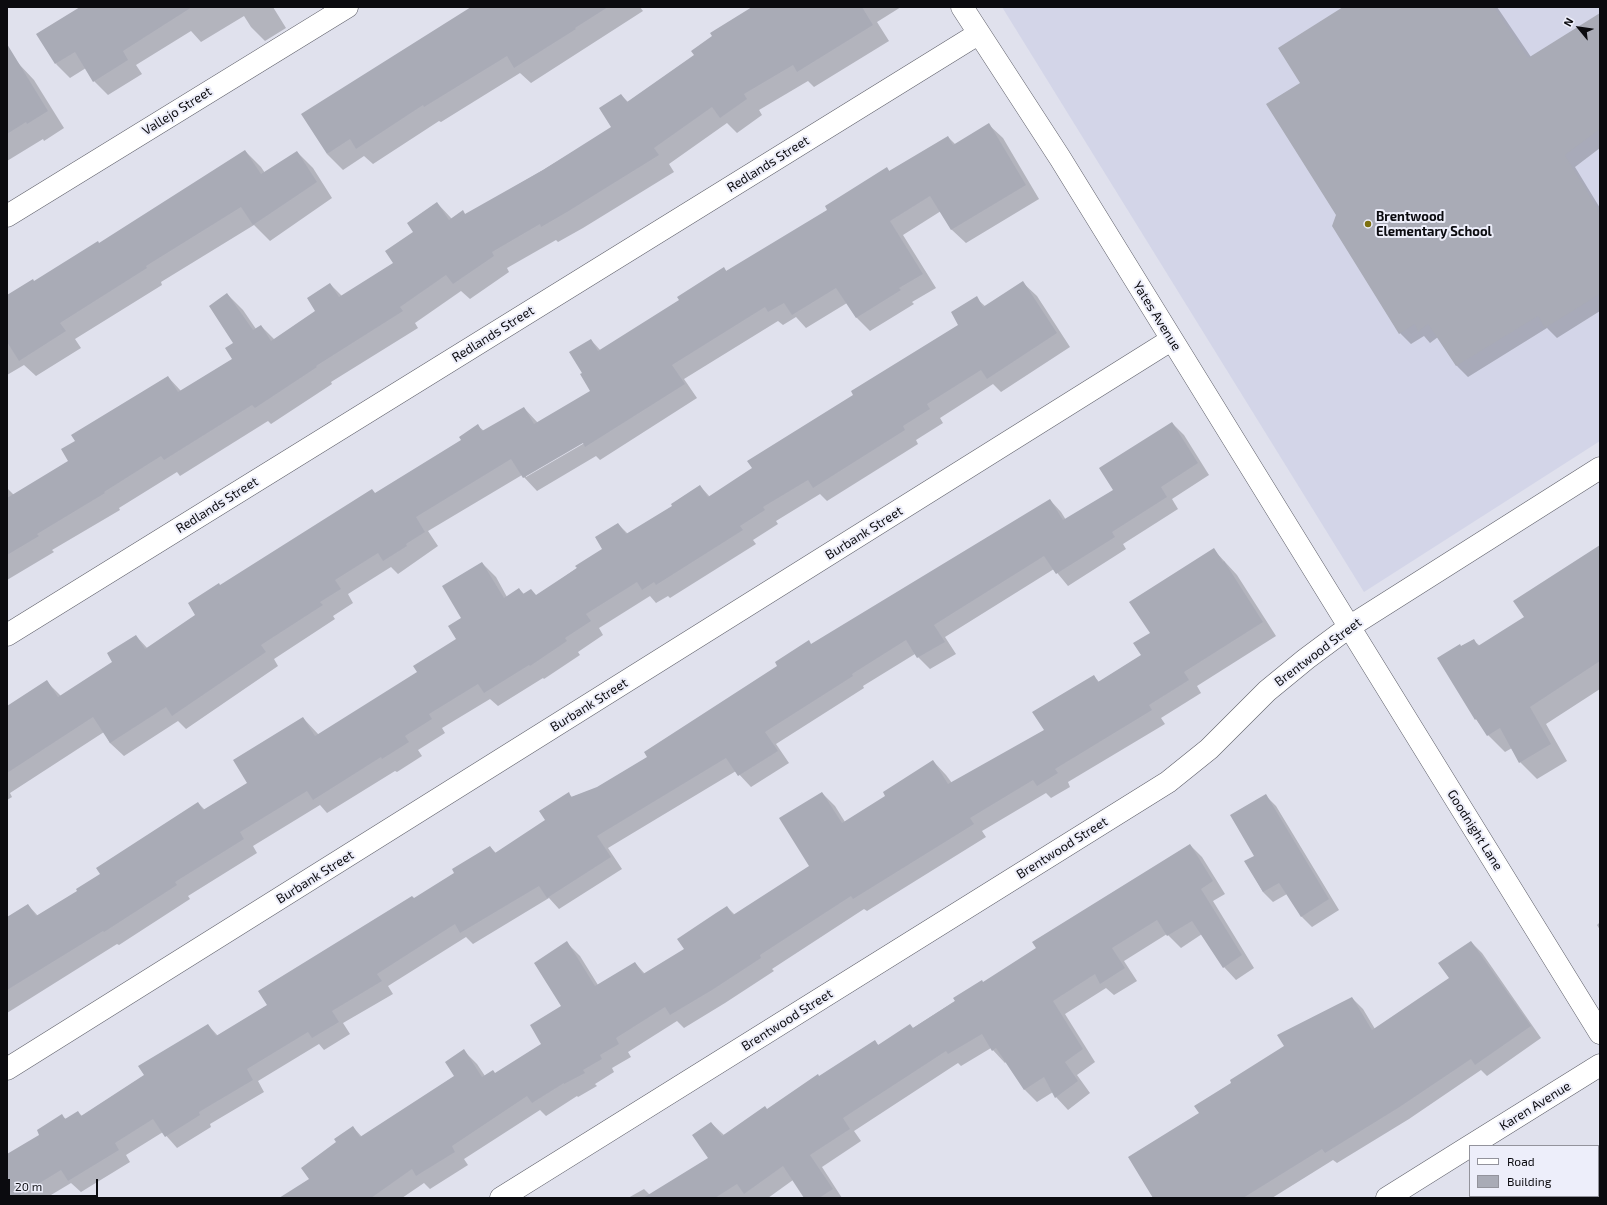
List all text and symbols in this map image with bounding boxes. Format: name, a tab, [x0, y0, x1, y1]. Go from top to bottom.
north arrow	[1559, 8, 1599, 48]
text: N	[1560, 15, 1576, 29]
street label: Vallejo Street	[139, 83, 215, 139]
street label: Redlands Street	[724, 132, 812, 196]
place label: Brentwood Elementary School	[1376, 209, 1492, 240]
marker: Brentwood Elementary School	[1363, 219, 1373, 229]
street label: Yates Avenue	[1130, 278, 1184, 354]
street label: Redlands Street	[449, 302, 537, 366]
street label: Redlands Street	[173, 473, 261, 537]
street label: Burbank Street	[822, 503, 906, 563]
street label: Brentwood Street	[1272, 614, 1364, 690]
street label: Burbank Street	[547, 675, 631, 735]
street label: Goodnight Lane	[1444, 787, 1506, 873]
street label: Brentwood Street	[1014, 814, 1110, 882]
street label: Burbank Street	[273, 847, 357, 907]
street label: Brentwood Street	[739, 986, 835, 1054]
street label: Karen Avenue	[1497, 1078, 1573, 1134]
legend	[1469, 1145, 1599, 1197]
text: Road	[1507, 1154, 1535, 1168]
scale bar	[10, 1171, 100, 1197]
text: Building	[1507, 1174, 1551, 1188]
text: 20 m	[15, 1179, 42, 1193]

